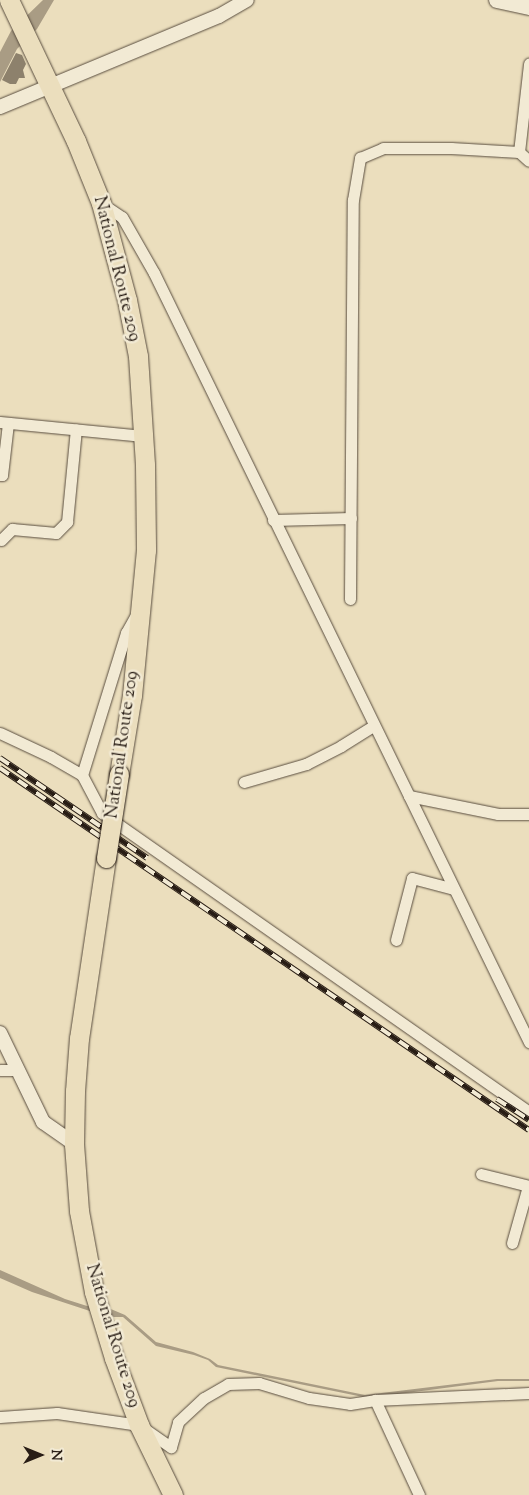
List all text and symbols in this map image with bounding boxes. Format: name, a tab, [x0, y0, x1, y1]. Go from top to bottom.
street label: National Route 209	[88, 194, 144, 344]
street label: National Route 209	[102, 670, 144, 820]
street label: National Route 209	[80, 1262, 144, 1410]
north arrow	[15, 1430, 65, 1480]
text: N	[45, 1449, 65, 1461]

